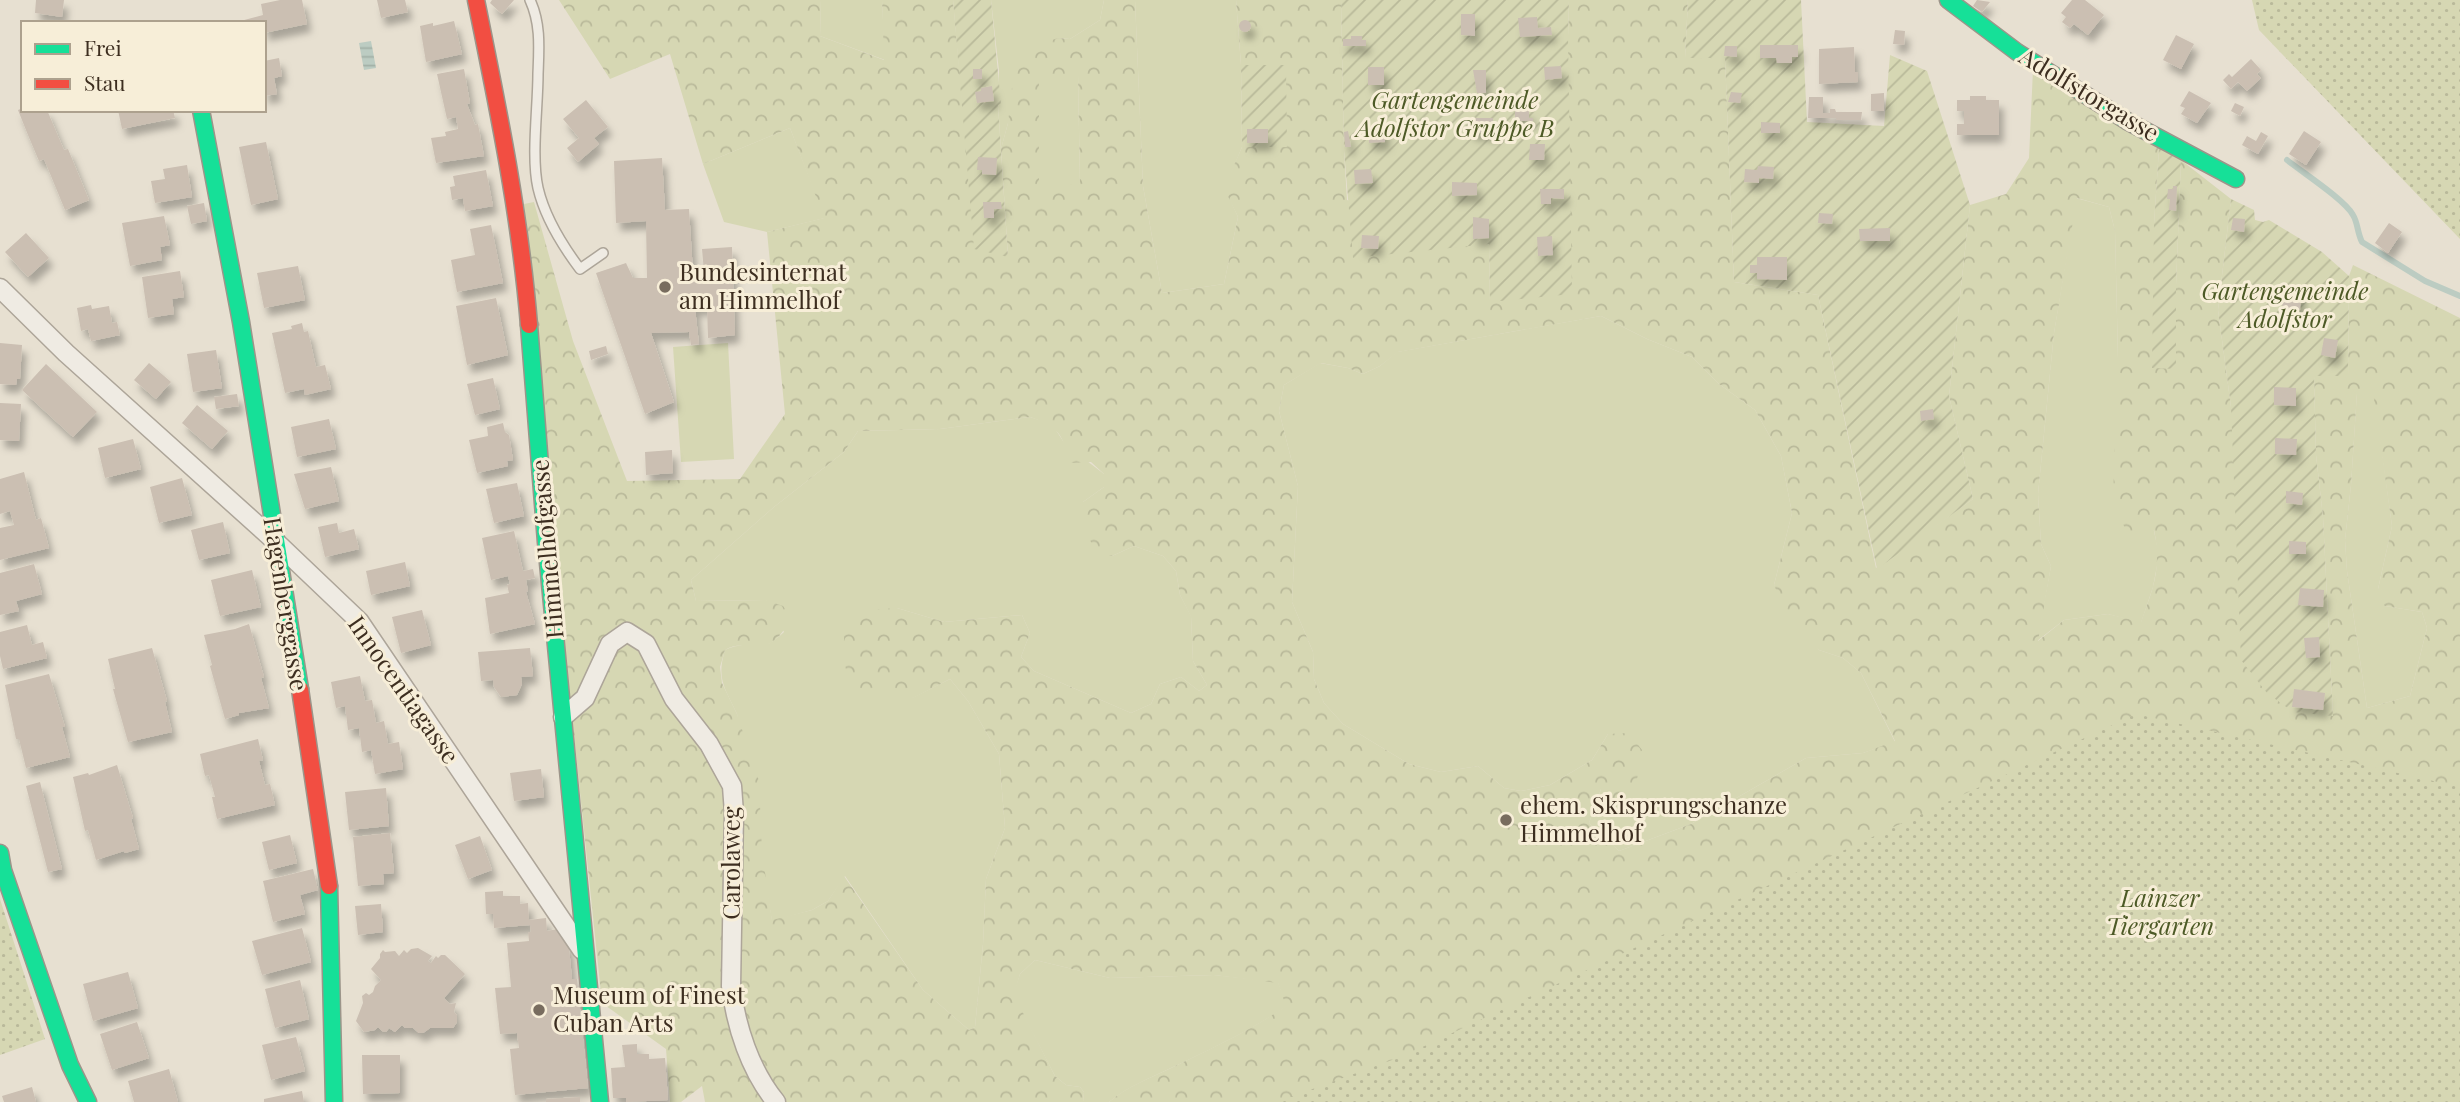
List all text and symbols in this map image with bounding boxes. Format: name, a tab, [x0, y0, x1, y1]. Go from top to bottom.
legend	[21, 21, 266, 112]
text: Frei	[84, 33, 122, 61]
street label: Adolfstorgasse	[2013, 38, 2166, 148]
text: Stau	[84, 68, 125, 96]
park label: Gartengemeinde Adolfstor Gruppe B	[1353, 83, 1554, 143]
place label: Bundesinternat am Himmelhof	[679, 255, 847, 315]
park label: Gartengemeinde Adolfstor	[2201, 274, 2369, 334]
marker: Bundesinternat am Himmelhof	[657, 279, 673, 295]
street label: Himmelhofgasse	[522, 458, 570, 640]
street label: Hagenberggasse	[257, 514, 317, 693]
street label: Innocentiagasse	[342, 609, 468, 769]
place label: ehem. Skisprungschanze Himmelhof	[1520, 788, 1787, 848]
street label: Carolaweg	[714, 806, 746, 920]
marker: ehem. Skisprungschanze Himmelhof	[1498, 812, 1514, 828]
park label: Lainzer Tiergarten	[2106, 881, 2214, 941]
place label: Museum of Finest Cuban Arts	[553, 978, 746, 1038]
marker: Museum of Finest Cuban Arts	[531, 1002, 547, 1018]

